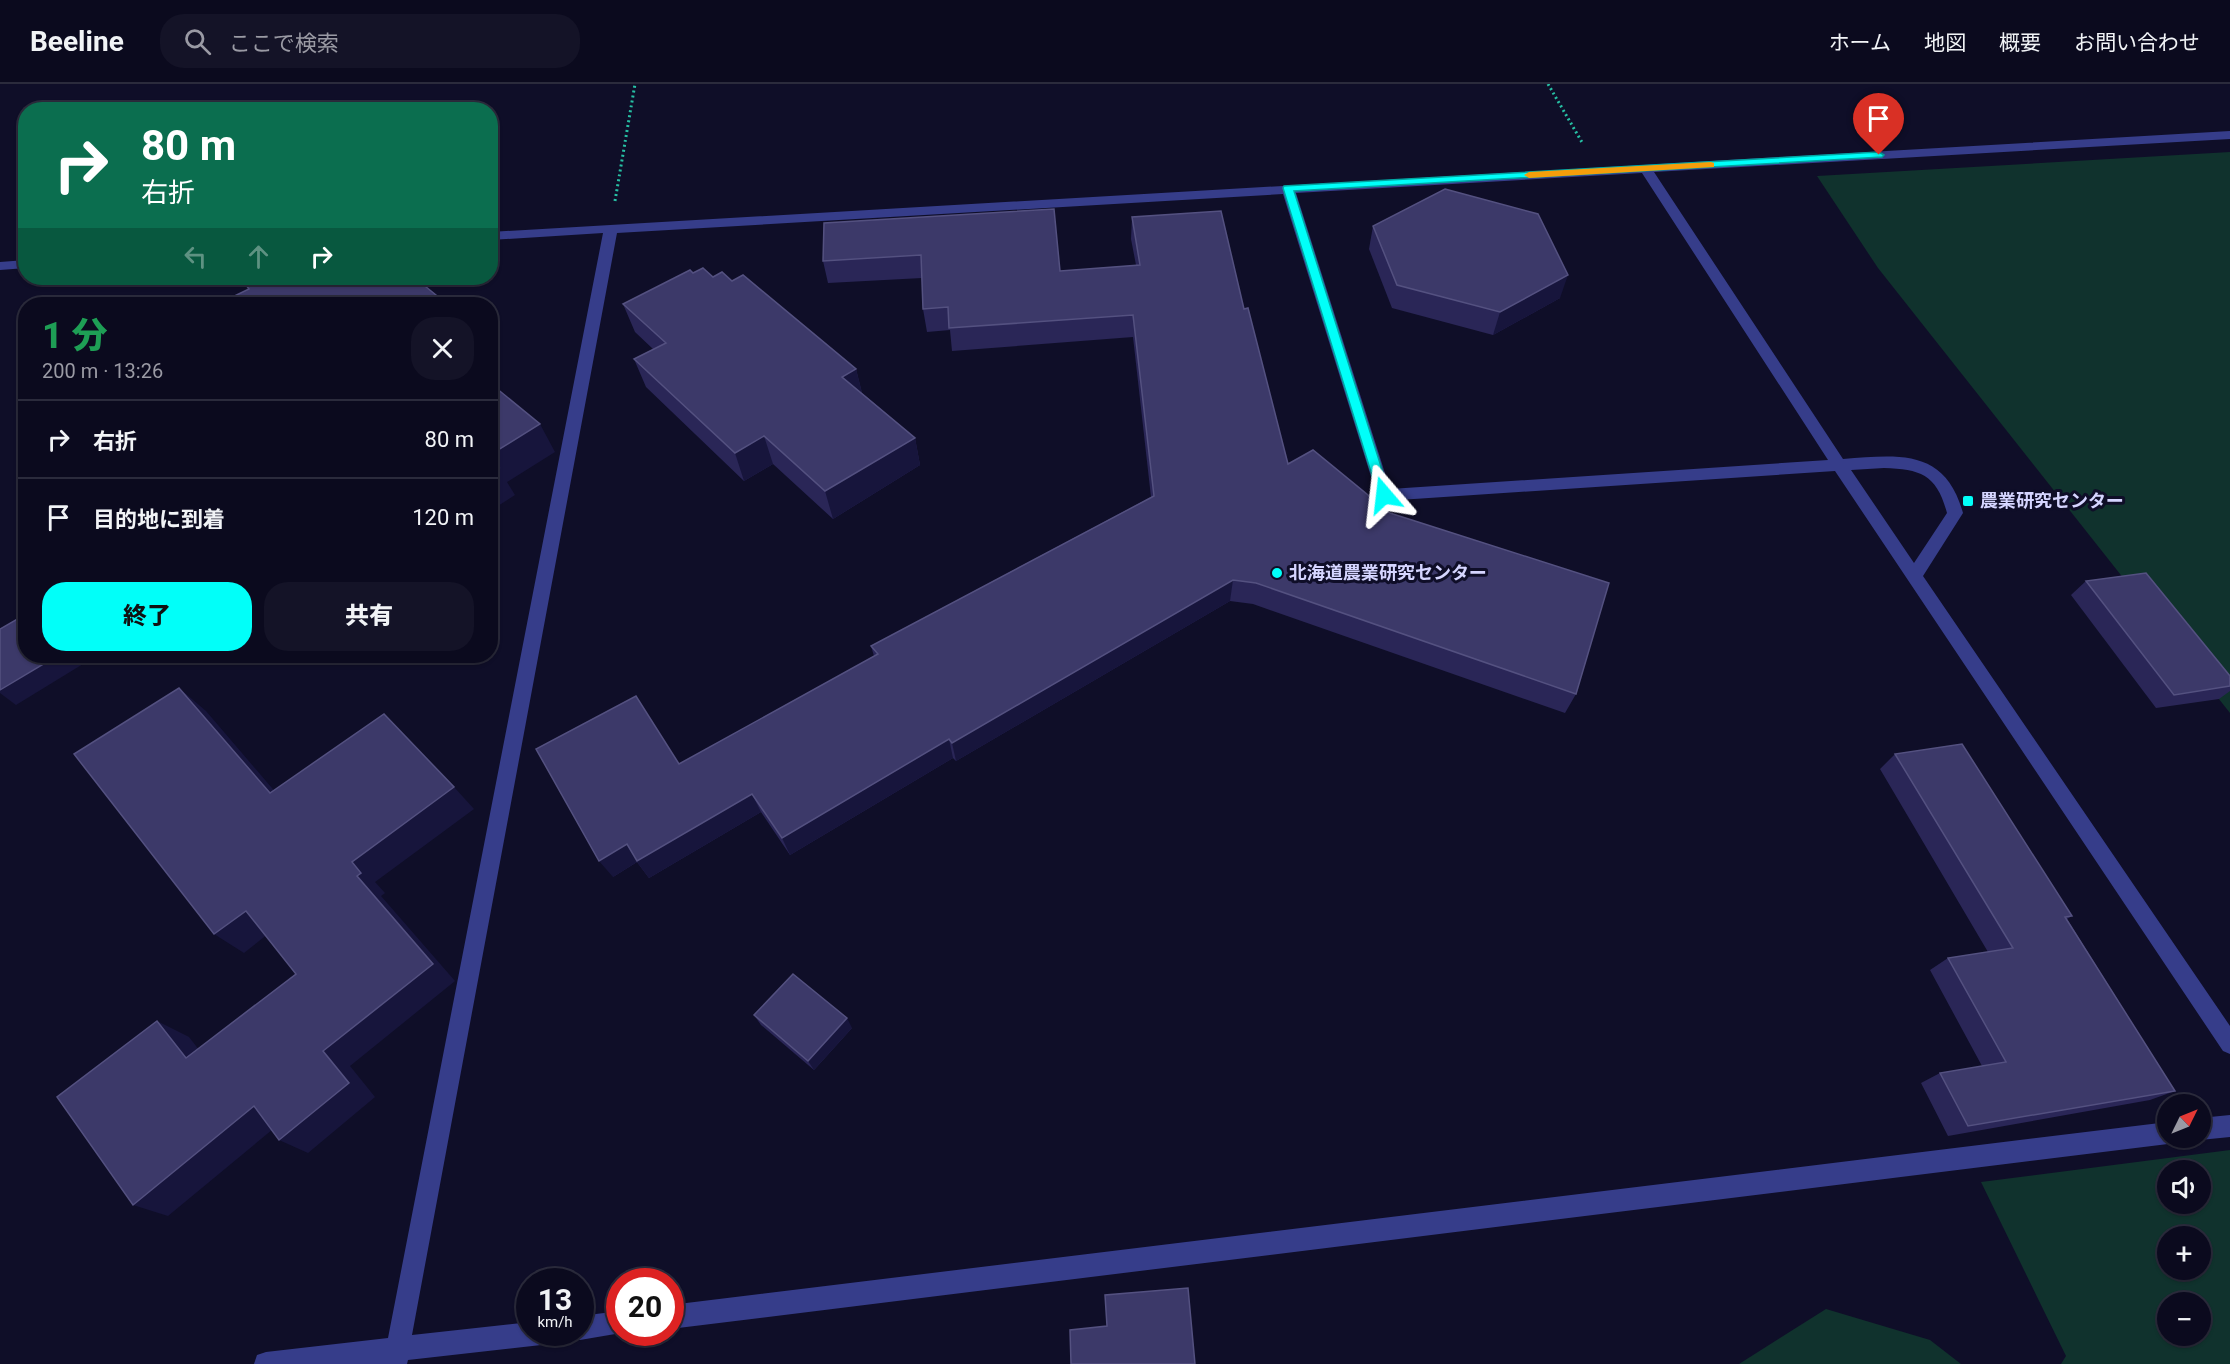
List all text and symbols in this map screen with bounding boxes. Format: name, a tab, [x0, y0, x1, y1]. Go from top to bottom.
search box	[160, 14, 580, 68]
text: Beeline	[30, 25, 124, 58]
icon: search	[181, 25, 214, 58]
text: ここで検索	[229, 31, 339, 56]
text: ホーム	[1829, 31, 1891, 55]
text: 地図	[1924, 31, 1966, 55]
text: 概要	[1999, 31, 2041, 55]
text: お問い合わせ	[2074, 31, 2200, 55]
pin	[1853, 93, 1904, 155]
icon: arrive	[1862, 102, 1895, 135]
text: 80 m	[141, 121, 236, 170]
icon: right	[42, 126, 120, 204]
text: 右折	[141, 177, 195, 209]
icon: left	[179, 240, 212, 273]
icon: ahead	[242, 240, 275, 273]
icon: right	[305, 240, 338, 273]
text: 1 分	[42, 315, 108, 357]
button: close	[411, 317, 474, 380]
text: 200 m · 13:26	[42, 359, 163, 383]
icon: right	[42, 423, 75, 456]
text: 80 m	[425, 427, 474, 452]
text: 右折	[93, 429, 137, 454]
position arrow	[1352, 463, 1416, 527]
place label: 農業研究センター	[1980, 490, 2124, 511]
marker: 農業研究センター	[1961, 494, 1975, 508]
icon: arrive	[42, 501, 75, 534]
text: 120 m	[412, 505, 474, 530]
text: 目的地に到着	[93, 507, 225, 532]
place label: 北海道農業研究センター	[1289, 562, 1487, 583]
marker: 北海道農業研究センター	[1270, 566, 1284, 580]
button: 終了	[42, 582, 252, 651]
button: 共有	[264, 582, 474, 651]
north arrow	[2157, 1094, 2211, 1148]
map controls	[2157, 1094, 2211, 1346]
button: sound	[2157, 1160, 2211, 1214]
button: +	[2157, 1226, 2211, 1280]
speed limit sign: 20	[606, 1268, 684, 1346]
text: 13	[538, 1282, 572, 1317]
button: −	[2157, 1292, 2211, 1346]
text: km/h	[537, 1313, 573, 1331]

